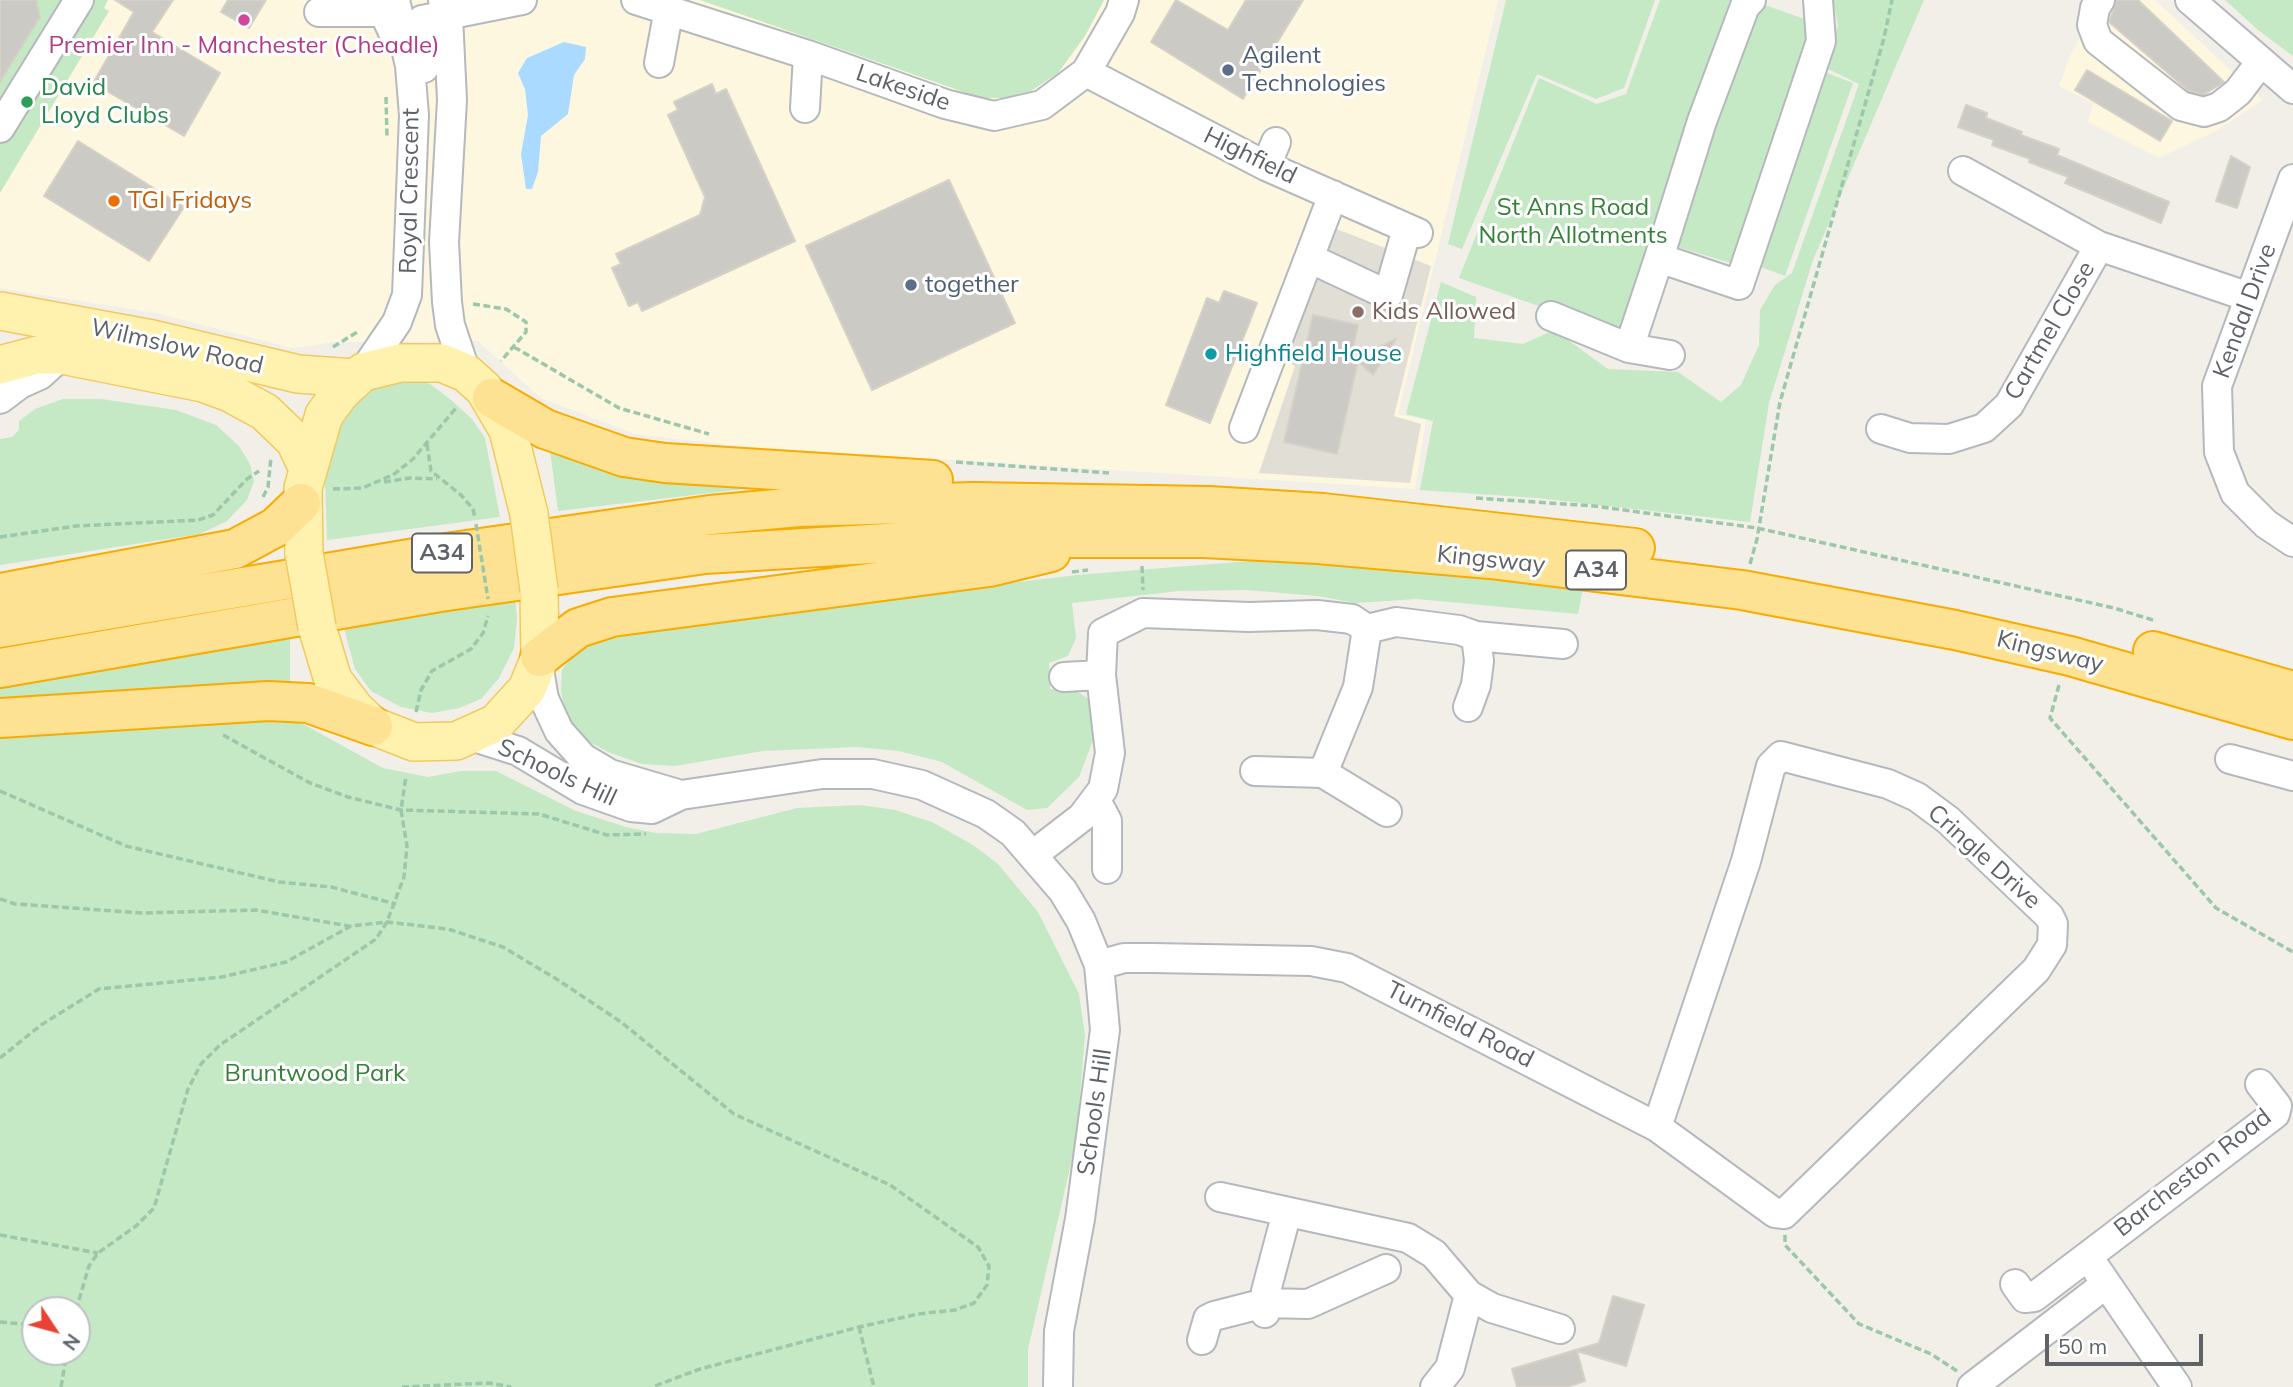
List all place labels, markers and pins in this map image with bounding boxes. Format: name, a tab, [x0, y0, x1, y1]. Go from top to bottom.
marker: Premier Inn - Manchester (Cheadle)	[236, 12, 252, 28]
place label: Premier Inn - Manchester (Cheadle)	[48, 32, 440, 60]
place label: Agilent Technologies	[1242, 42, 1386, 98]
marker: Agilent Technologies	[1220, 62, 1236, 78]
place label: David Lloyd Clubs	[41, 74, 169, 130]
marker: David Lloyd Clubs	[19, 94, 35, 110]
place label: TGI Fridays	[128, 187, 252, 215]
marker: TGI Fridays	[106, 193, 122, 209]
place label: together	[925, 271, 1019, 299]
marker: together	[903, 277, 919, 293]
place label: Kids Allowed	[1372, 298, 1516, 326]
marker: Kids Allowed	[1350, 304, 1366, 320]
place label: Highfield House	[1225, 340, 1402, 368]
marker: Highfield House	[1203, 346, 1219, 362]

